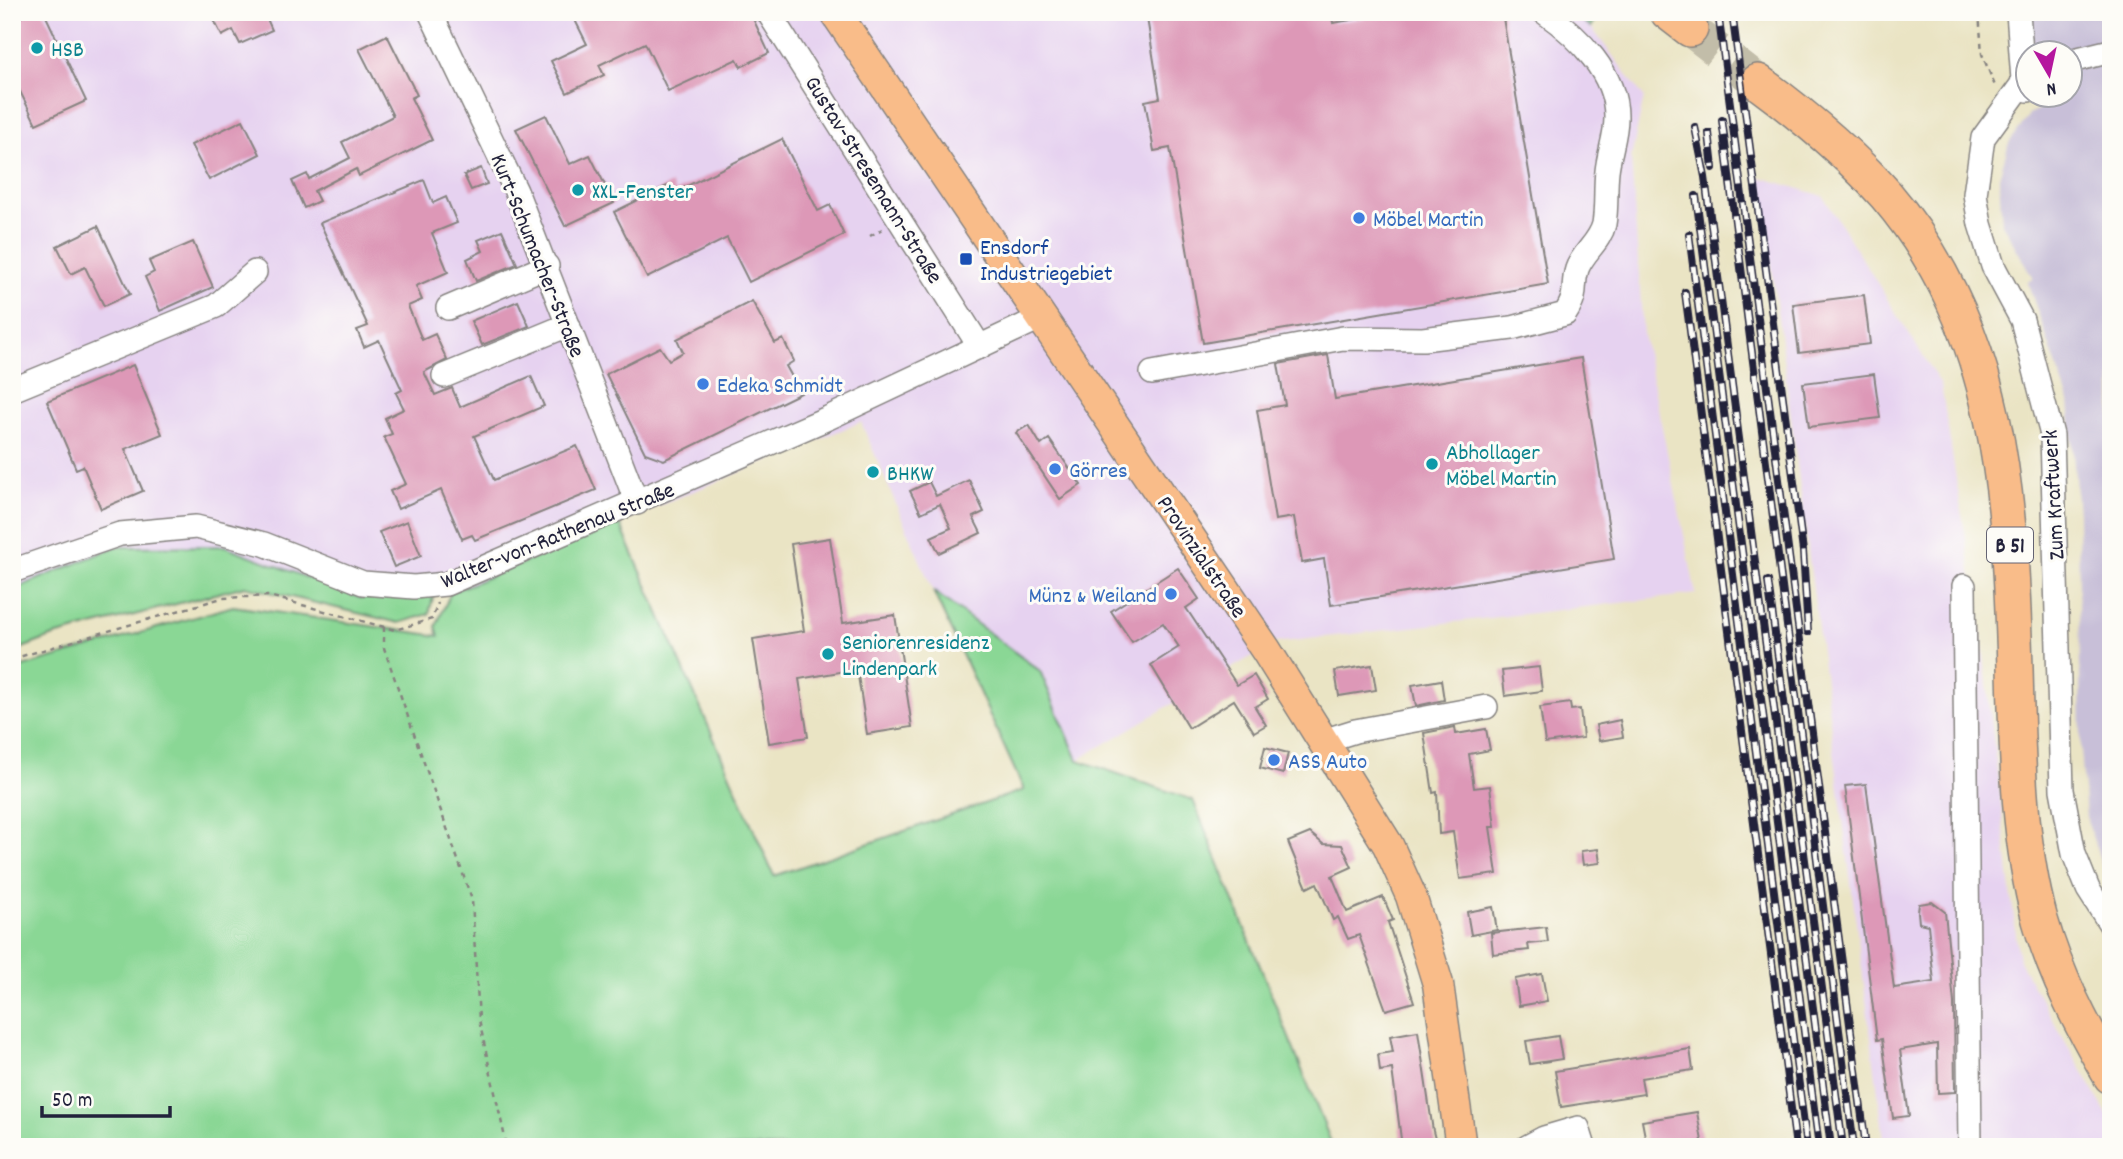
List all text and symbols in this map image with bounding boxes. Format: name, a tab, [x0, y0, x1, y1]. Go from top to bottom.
place label: HSB	[51, 35, 84, 68]
north arrow	[2014, 38, 2084, 108]
marker: HSB	[29, 40, 45, 56]
street label: Gustav-Stresemann-Straße	[795, 70, 950, 291]
text: N	[2044, 73, 2058, 101]
street label: Kurt-Schumacher-Straße	[480, 149, 592, 363]
place label: XXL-Fenster	[592, 177, 694, 210]
marker: XXL-Fenster	[570, 182, 586, 198]
place label: Möbel Martin	[1373, 205, 1484, 238]
marker: Möbel Martin	[1351, 210, 1367, 226]
place label: Ensdorf Industriegebiet	[980, 233, 1112, 292]
marker: Ensdorf Industriegebiet	[958, 251, 974, 267]
place label: Edeka Schmidt	[717, 371, 843, 404]
marker: Edeka Schmidt	[695, 376, 711, 392]
street label: Zum Kraftwerk	[2036, 429, 2075, 561]
place label: Abhollager Möbel Martin	[1446, 438, 1557, 497]
place label: Görres	[1069, 456, 1128, 489]
marker: Abhollager Möbel Martin	[1424, 456, 1440, 472]
place label: BHKW	[887, 459, 934, 492]
marker: Görres	[1047, 461, 1063, 477]
marker: BHKW	[865, 464, 881, 480]
street label: Walter-von-Rathenau Straße	[436, 475, 680, 599]
street label: Provinzialstraße	[1147, 490, 1253, 626]
road number: B 51	[1987, 528, 2033, 562]
place label: Münz & Weiland	[1028, 581, 1157, 614]
marker: Münz & Weiland	[1163, 586, 1179, 602]
place label: Seniorenresidenz Lindenpark	[842, 628, 990, 687]
marker: Seniorenresidenz Lindenpark	[820, 646, 836, 662]
place label: ASS Auto	[1288, 747, 1367, 780]
marker: ASS Auto	[1266, 752, 1282, 768]
scale bar	[42, 1075, 170, 1119]
text: 50 m	[52, 1087, 92, 1117]

